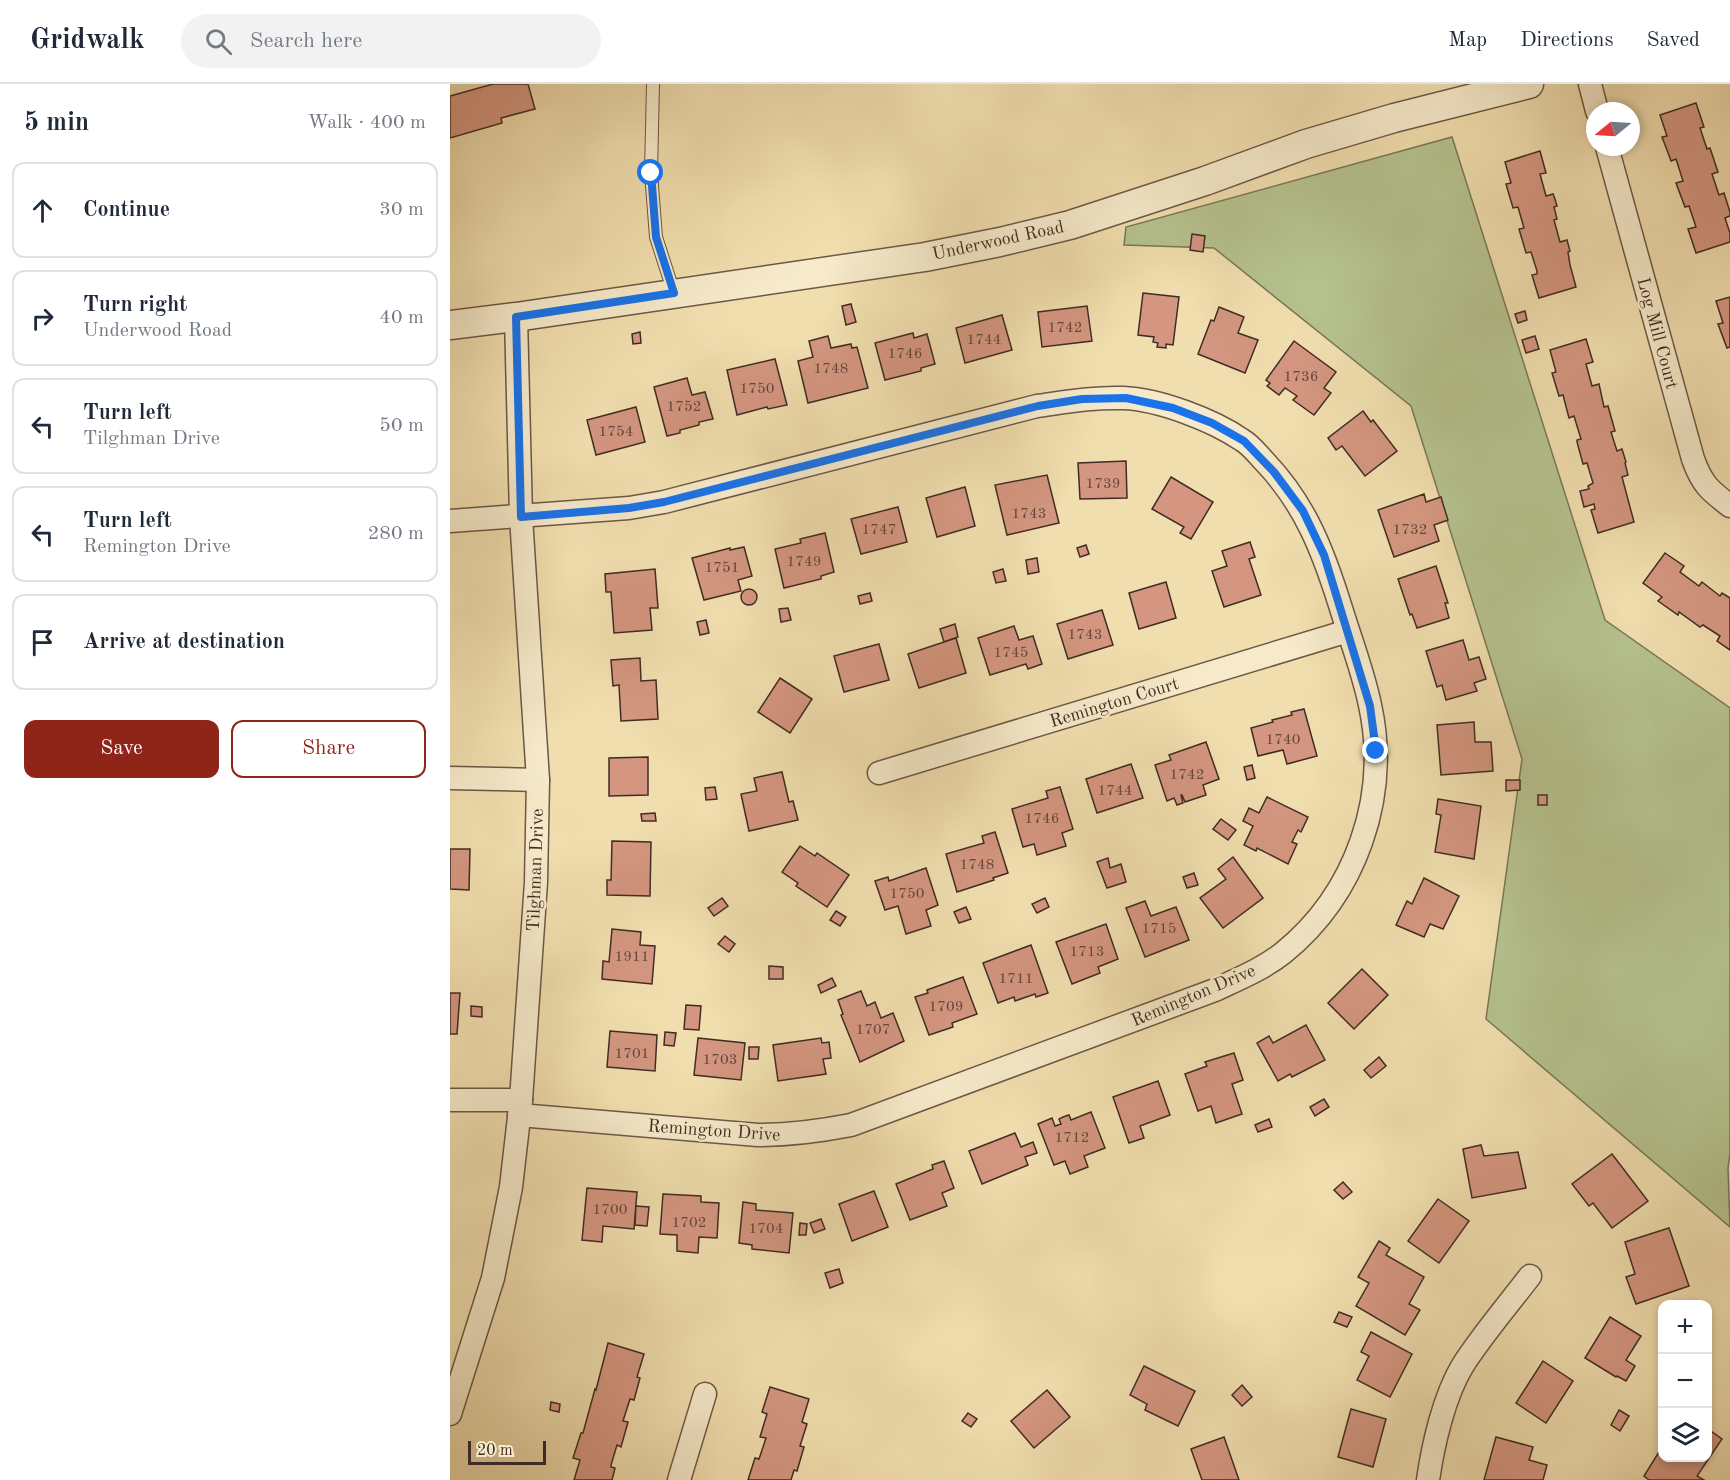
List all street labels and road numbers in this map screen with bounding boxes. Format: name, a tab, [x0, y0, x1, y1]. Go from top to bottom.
street label: Underwood Road	[931, 218, 1066, 264]
street label: Log Mill Court	[1633, 276, 1681, 391]
street label: Remington Court	[1048, 675, 1181, 731]
street label: Tilghman Drive	[525, 808, 547, 932]
street label: Remington Drive	[1129, 962, 1258, 1030]
street label: Remington Drive	[647, 1117, 781, 1145]

